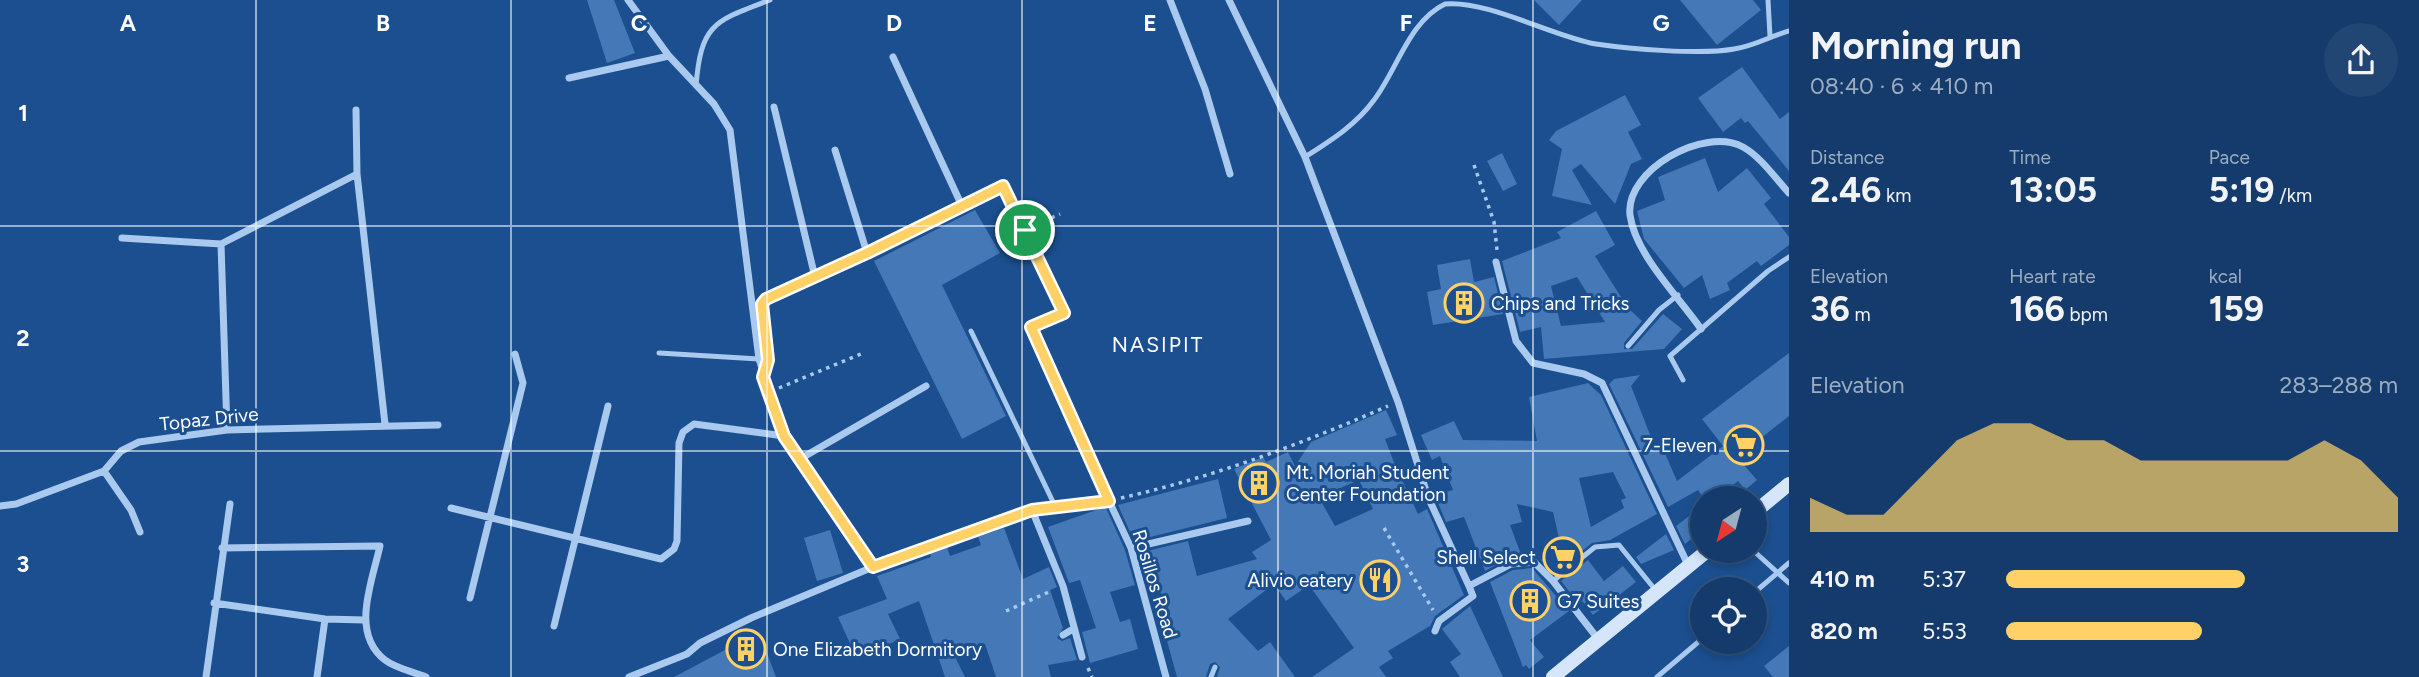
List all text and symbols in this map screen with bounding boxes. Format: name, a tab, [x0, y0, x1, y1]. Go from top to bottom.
text: A	[120, 9, 137, 37]
text: B	[376, 9, 390, 37]
text: C	[631, 9, 648, 37]
text: D	[886, 9, 902, 37]
text: E	[1143, 9, 1157, 37]
text: F	[1400, 9, 1413, 37]
text: G	[1652, 9, 1670, 37]
text: Morning run	[1810, 23, 2022, 69]
button: share	[2324, 23, 2398, 97]
text: 08:40 · 6 × 410 m	[1810, 72, 1993, 100]
text: 1	[18, 99, 28, 127]
text: Distance	[1810, 146, 1884, 169]
text: Time	[2009, 146, 2051, 169]
text: Pace	[2209, 146, 2250, 169]
text: 2.46	[1810, 169, 1881, 211]
text: 13:05	[2009, 169, 2097, 211]
text: 5:19	[2209, 169, 2275, 211]
text: km	[1881, 184, 1911, 207]
text: /km	[2275, 184, 2312, 207]
pin	[995, 200, 1055, 260]
icon: arrive	[1006, 211, 1044, 249]
text: Elevation	[1810, 265, 1888, 288]
text: Heart rate	[2009, 265, 2096, 288]
text: kcal	[2209, 265, 2242, 288]
building icon: Chips and Tricks	[1443, 282, 1485, 324]
text: 36	[1810, 288, 1850, 330]
text: 166	[2009, 288, 2065, 330]
text: 159	[2209, 288, 2264, 330]
place label: Chips and Tricks	[1491, 292, 1630, 315]
text: m	[1850, 303, 1871, 326]
text: bpm	[2065, 303, 2108, 326]
text: 2	[16, 324, 30, 352]
district label: NASIPIT	[1112, 332, 1204, 357]
text: Elevation	[1810, 371, 1905, 399]
text: 283–288 m	[2280, 371, 2398, 399]
street label: Topaz Drive	[158, 402, 260, 436]
supermarket icon: 7-Eleven	[1723, 424, 1765, 466]
place label: 7-Eleven	[1643, 434, 1717, 457]
place label: Mt. Moriah Student Center Foundation	[1286, 461, 1450, 506]
building icon: Mt. Moriah Student Center Foundation	[1238, 462, 1280, 504]
north arrow	[1690, 486, 1768, 564]
map controls	[1690, 486, 1767, 654]
street label: Rosillos Road	[1128, 527, 1182, 641]
supermarket icon: Shell Select	[1542, 536, 1584, 578]
place label: Shell Select	[1436, 546, 1536, 569]
text: 3	[17, 550, 29, 578]
restaurant icon: Alivio eatery	[1359, 559, 1401, 601]
text: 410 m	[1810, 565, 1875, 593]
text: 5:37	[1922, 565, 1966, 593]
place label: Alivio eatery	[1248, 569, 1353, 592]
button: locate	[1690, 577, 1767, 654]
building icon: G7 Suites	[1509, 580, 1551, 622]
place label: G7 Suites	[1557, 590, 1640, 613]
text: 820 m	[1810, 617, 1878, 645]
text: 5:53	[1922, 617, 1967, 645]
building icon: One Elizabeth Dormitory	[725, 628, 767, 670]
place label: One Elizabeth Dormitory	[773, 638, 982, 661]

